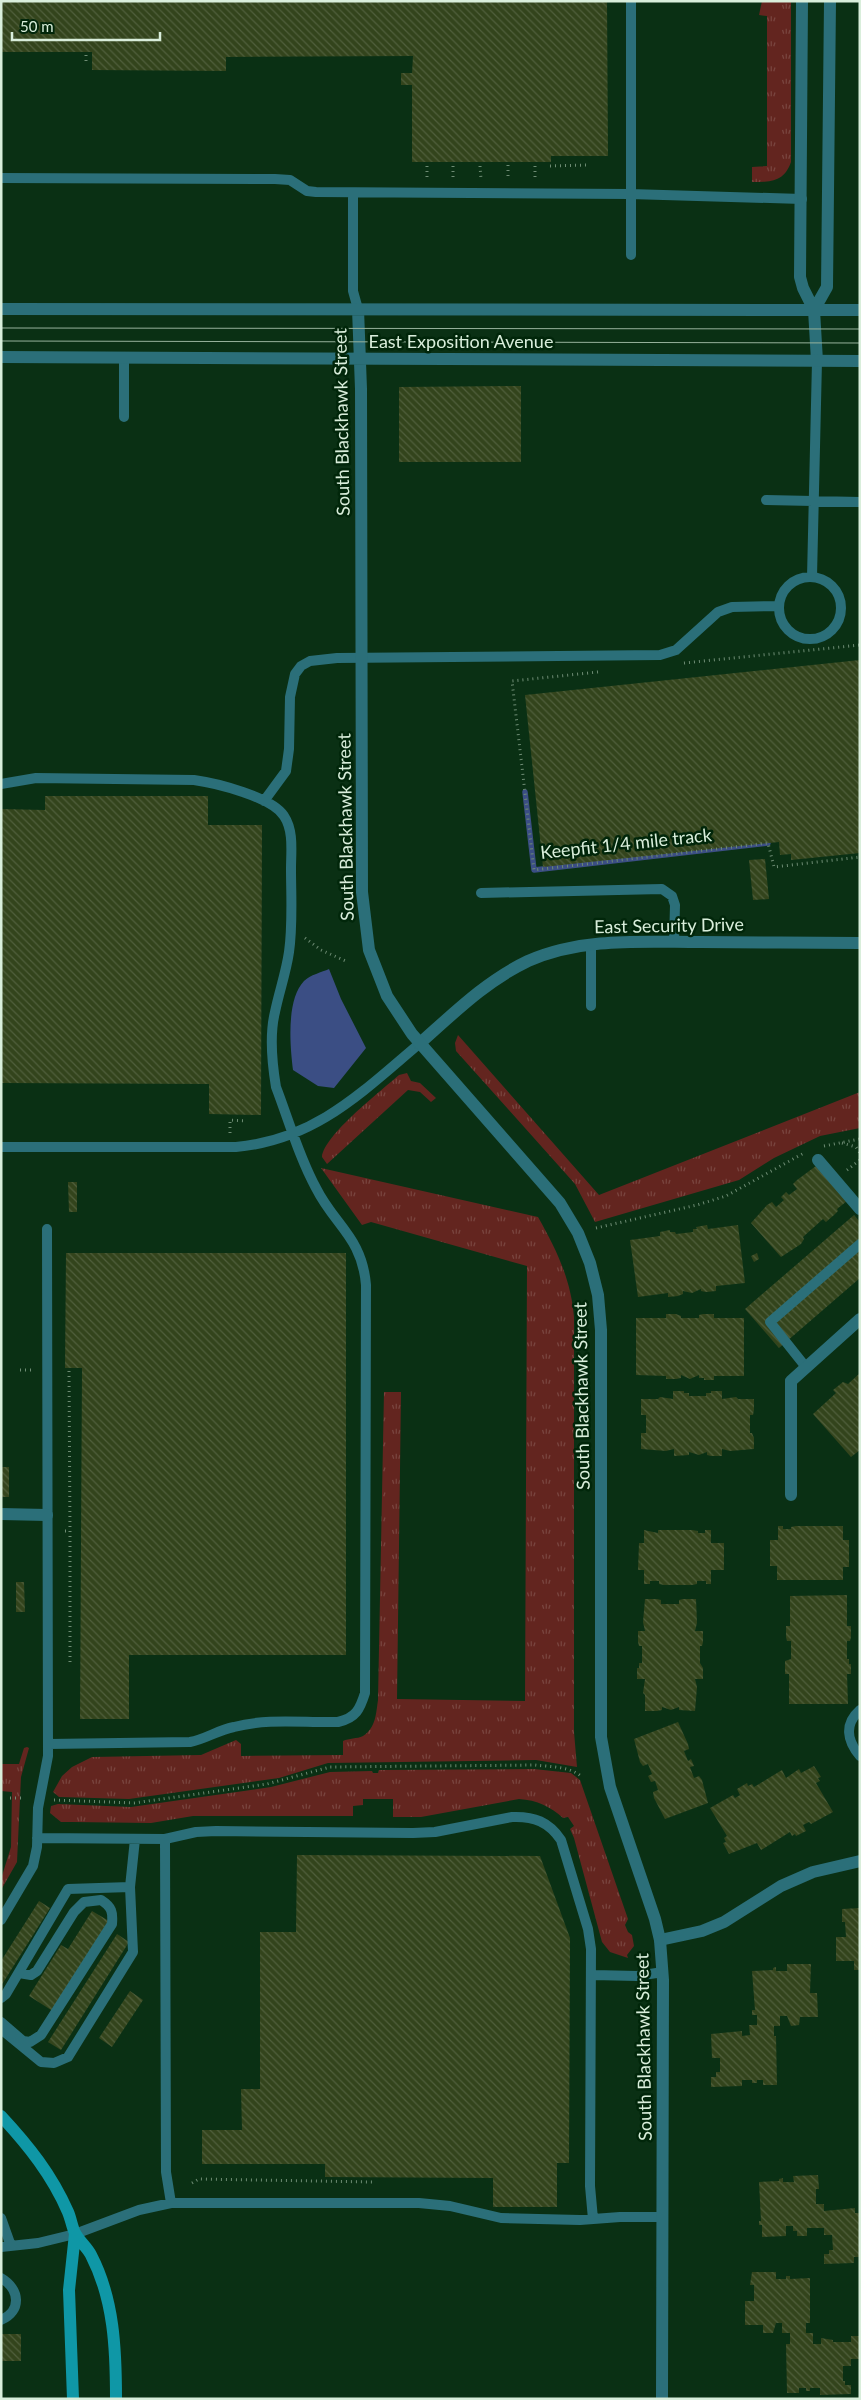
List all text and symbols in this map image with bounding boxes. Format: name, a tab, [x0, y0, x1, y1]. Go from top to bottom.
scale bar	[12, 10, 160, 42]
text: 50 m	[20, 17, 54, 35]
street label: South Blackhawk Street	[328, 327, 354, 516]
street label: East Exposition Avenue	[369, 330, 553, 352]
street label: South Blackhawk Street	[332, 732, 358, 921]
street label: Keepfit 1/4 mile track	[539, 823, 714, 863]
street label: East Security Drive	[594, 913, 744, 937]
street label: South Blackhawk Street	[568, 1301, 594, 1490]
street label: South Blackhawk Street	[630, 1952, 656, 2141]

